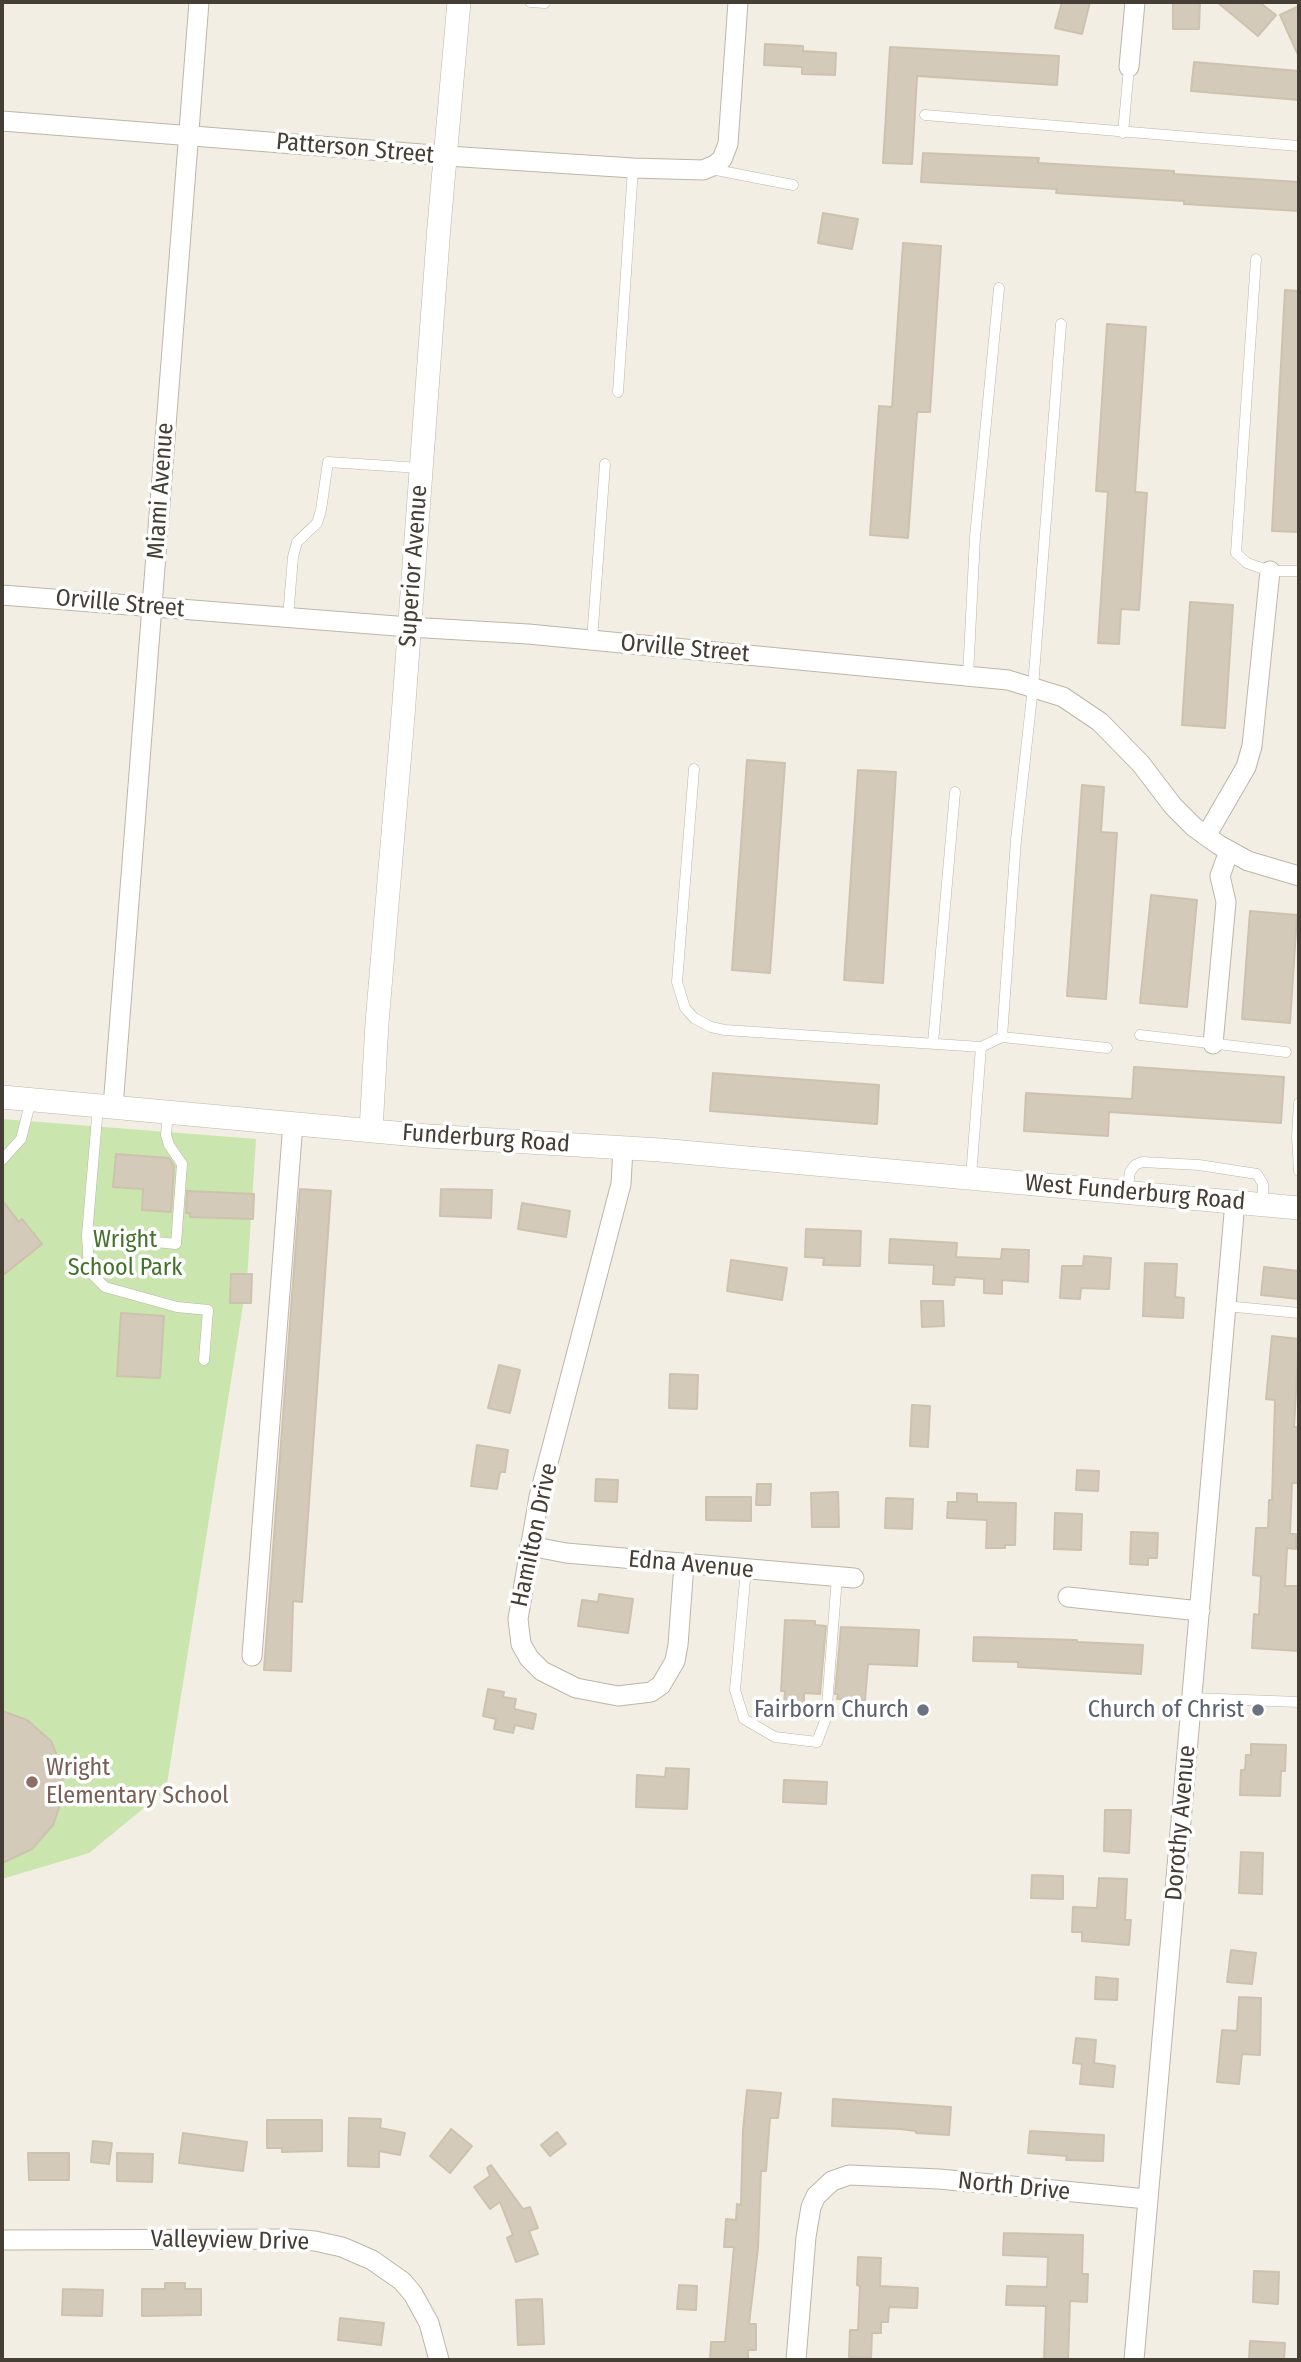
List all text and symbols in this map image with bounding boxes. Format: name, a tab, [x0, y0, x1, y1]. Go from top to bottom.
street label: Patterson Street	[275, 128, 435, 170]
street label: Miami Avenue	[142, 422, 180, 560]
street label: Superior Avenue	[394, 484, 434, 648]
street label: Orville Street	[54, 584, 186, 624]
street label: Orville Street	[619, 629, 751, 669]
street label: Funderburg Road	[401, 1119, 571, 1159]
street label: West Funderburg Road	[1024, 1169, 1246, 1217]
park label: Wright School Park	[68, 1226, 182, 1282]
street label: Hamilton Drive	[506, 1460, 564, 1610]
street label: Edna Avenue	[627, 1545, 755, 1585]
place label: Fairborn Church	[754, 1696, 909, 1724]
place label: Church of Christ	[1088, 1696, 1244, 1724]
marker: Fairborn Church	[915, 1702, 931, 1718]
marker: Church of Christ	[1250, 1702, 1266, 1718]
street label: Dorothy Avenue	[1160, 1744, 1202, 1902]
place label: Wright Elementary School	[46, 1754, 229, 1810]
marker: Wright Elementary School	[24, 1774, 40, 1790]
street label: North Drive	[957, 2167, 1071, 2207]
street label: Valleyview Drive	[150, 2225, 310, 2257]

